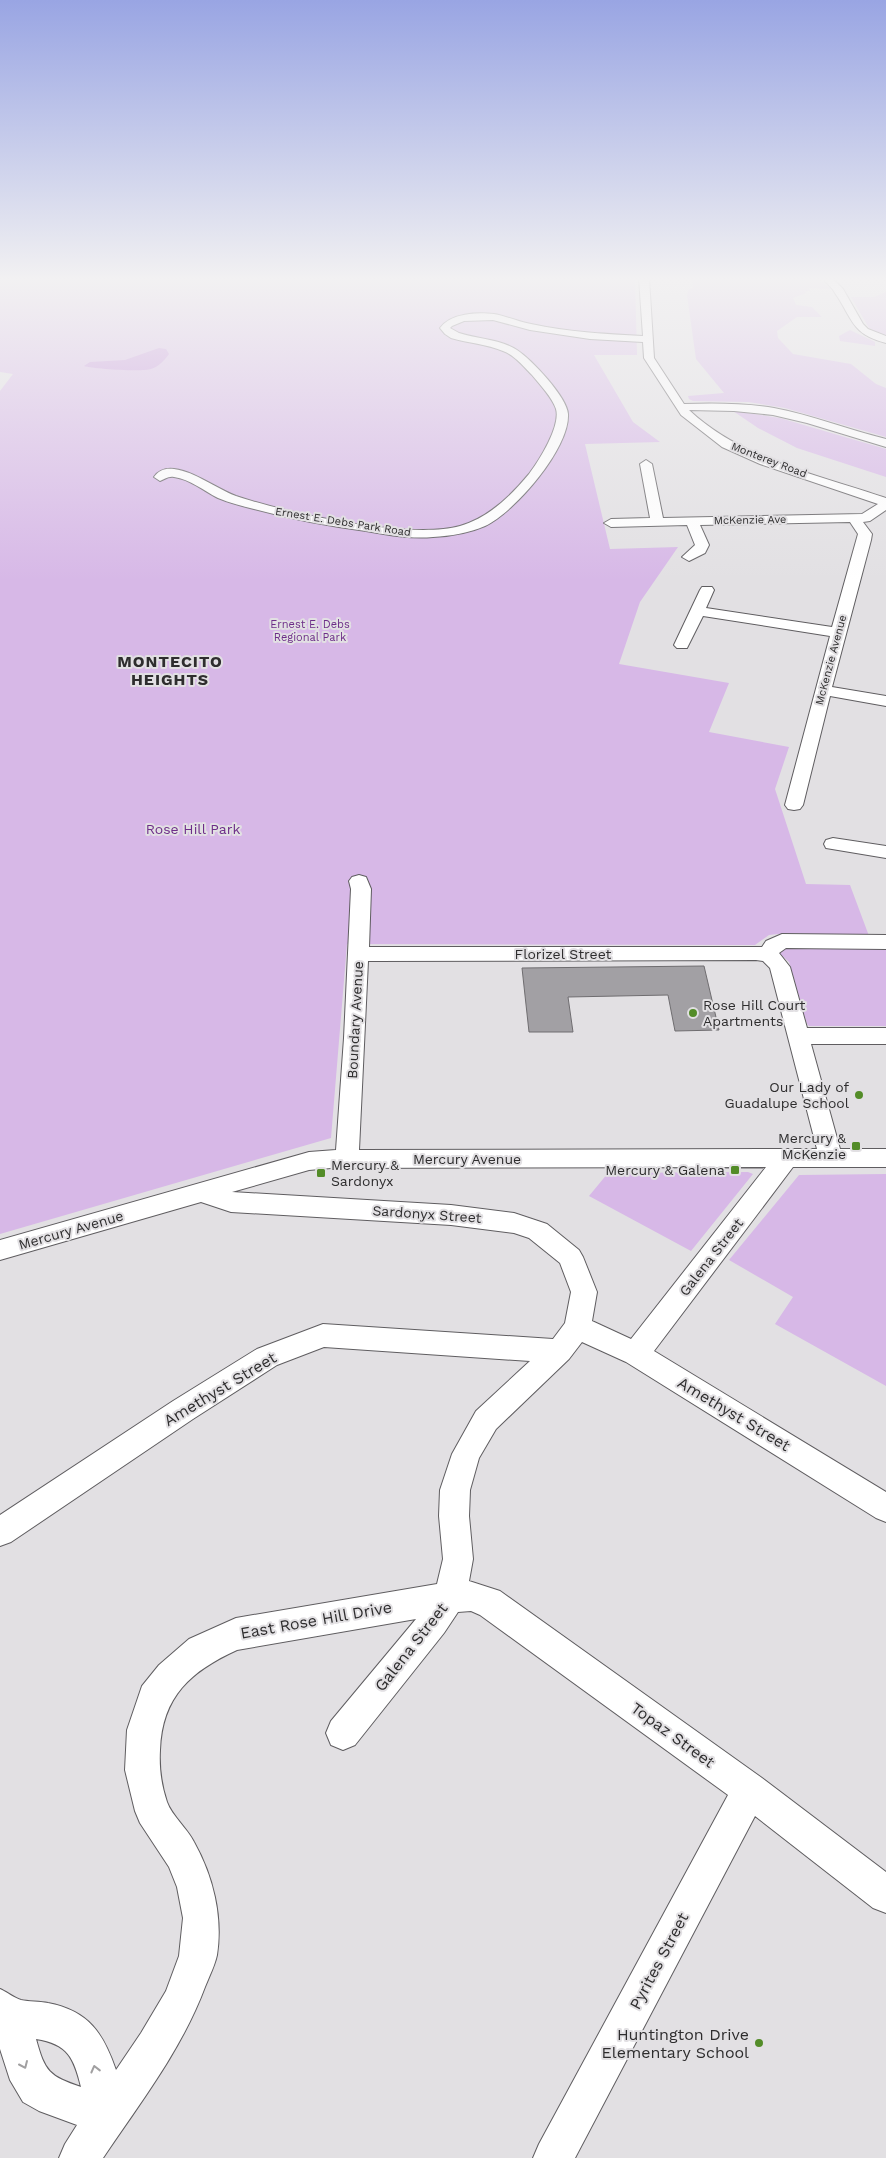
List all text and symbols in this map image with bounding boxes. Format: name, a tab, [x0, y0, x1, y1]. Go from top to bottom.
street label: Monterey Road	[729, 440, 809, 480]
street label: Ernest E. Debs Park Road	[274, 505, 412, 539]
street label: McKenzie Ave	[713, 513, 787, 527]
street label: McKenzie Avenue	[813, 614, 849, 706]
park label: Ernest E. Debs Regional Park	[270, 618, 350, 644]
district label: MONTECITO HEIGHTS	[117, 652, 223, 689]
park label: Rose Hill Park	[146, 821, 240, 837]
street label: Florizel Street	[515, 946, 612, 962]
street label: Boundary Avenue	[344, 961, 366, 1079]
place label: Rose Hill Court Apartments	[703, 997, 805, 1029]
marker: Rose Hill Court Apartments	[687, 1007, 699, 1019]
place label: Our Lady of Guadalupe School	[724, 1079, 850, 1111]
marker: Our Lady of Guadalupe School	[853, 1089, 865, 1101]
place label: Mercury & McKenzie	[778, 1130, 846, 1162]
marker: Mercury & McKenzie	[850, 1140, 862, 1152]
street label: Mercury Avenue	[413, 1151, 521, 1167]
place label: Mercury & Sardonyx	[331, 1157, 399, 1189]
place label: Mercury & Galena	[605, 1162, 725, 1178]
marker: Mercury & Galena	[729, 1164, 741, 1176]
marker: Mercury & Sardonyx	[315, 1167, 327, 1179]
street label: Sardonyx Street	[372, 1202, 482, 1226]
street label: Mercury Avenue	[17, 1207, 125, 1253]
street label: Galena Street	[676, 1215, 746, 1299]
street label: Amethyst Street	[160, 1348, 280, 1430]
street label: Amethyst Street	[674, 1373, 794, 1455]
street label: East Rose Hill Drive	[239, 1597, 393, 1643]
street label: Galena Street	[371, 1599, 452, 1695]
street label: Topaz Street	[627, 1698, 719, 1772]
street label: Pyrites Street	[626, 1909, 693, 2013]
place label: Huntington Drive Elementary School	[602, 2025, 749, 2062]
marker: Huntington Drive Elementary School	[753, 2037, 765, 2049]
one-way arrow	[18, 2060, 29, 2069]
one-way arrow	[90, 2064, 101, 2073]

